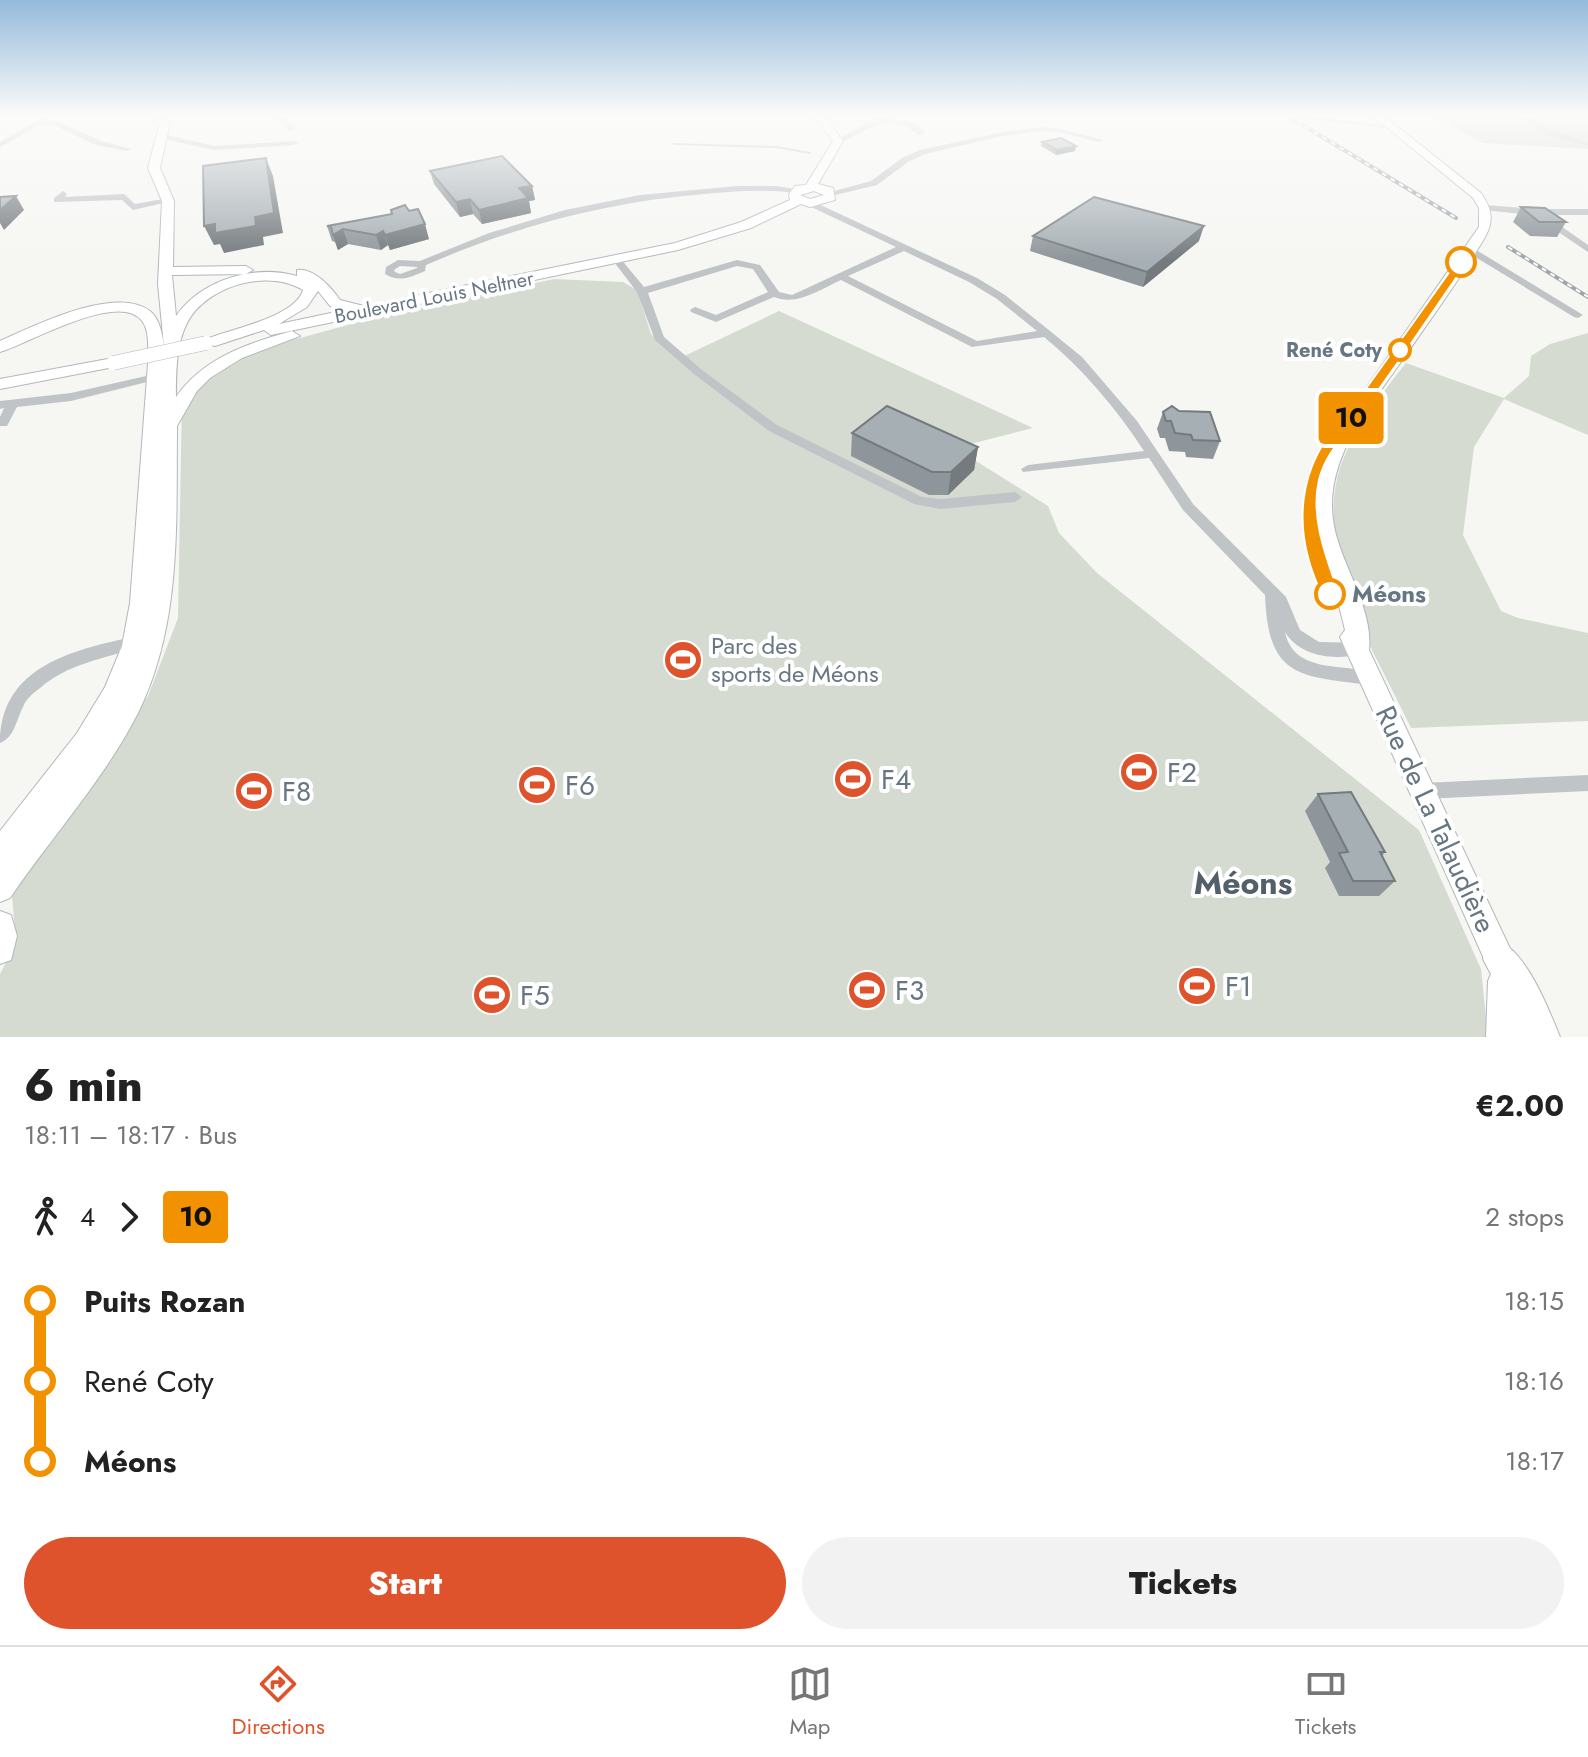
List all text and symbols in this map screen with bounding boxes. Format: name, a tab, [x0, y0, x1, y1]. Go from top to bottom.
unlabelled marker	[1446, 247, 1476, 277]
street label: Boulevard Louis Neltner	[332, 264, 536, 331]
place label: René Coty	[1286, 336, 1383, 365]
marker: René Coty	[1389, 339, 1411, 361]
line badge: 10	[1315, 392, 1387, 444]
text: 10	[1335, 397, 1367, 438]
place label: Méons	[1352, 576, 1426, 611]
marker: Méons	[1315, 579, 1345, 609]
place label: Parc des sports de Méons	[711, 628, 879, 691]
sports icon: Parc des sports de Méons	[662, 639, 704, 681]
street label: Rue de La Talaudière	[1365, 699, 1506, 939]
sports icon: F2	[1118, 751, 1160, 793]
place label: F2	[1167, 752, 1197, 793]
sports icon: F4	[832, 758, 874, 800]
place label: F4	[881, 759, 911, 800]
sports icon: F6	[516, 764, 558, 806]
place label: F6	[565, 765, 595, 806]
sports icon: F8	[233, 770, 275, 812]
place label: F8	[282, 771, 311, 812]
district label: Méons	[1194, 860, 1292, 906]
sports icon: F1	[1176, 965, 1218, 1007]
place label: F1	[1225, 966, 1252, 1007]
sports icon: F3	[846, 969, 888, 1011]
place label: F3	[895, 970, 924, 1011]
sports icon: F5	[471, 974, 513, 1016]
place label: F5	[520, 975, 550, 1016]
text: 6 min	[24, 1054, 143, 1118]
text: €2.00	[1475, 1084, 1564, 1127]
text: 18:11 – 18:17 · Bus	[24, 1116, 237, 1154]
icon: walk	[24, 1195, 68, 1239]
icon: forward	[107, 1195, 151, 1239]
text: 10	[179, 1196, 212, 1237]
text: 4	[80, 1198, 95, 1236]
text: 2 stops	[1485, 1198, 1564, 1236]
text: Puits Rozan	[84, 1280, 246, 1323]
text: 18:15	[1504, 1282, 1564, 1320]
text: René Coty	[84, 1360, 214, 1403]
text: 18:16	[1504, 1362, 1564, 1400]
text: Méons	[84, 1440, 177, 1483]
text: 18:17	[1505, 1442, 1564, 1480]
button: Start	[24, 1537, 786, 1629]
button: Tickets	[802, 1537, 1564, 1629]
tab: Directions	[232, 1662, 325, 1742]
tab: Map	[788, 1662, 832, 1742]
tab: Tickets	[1295, 1662, 1356, 1742]

